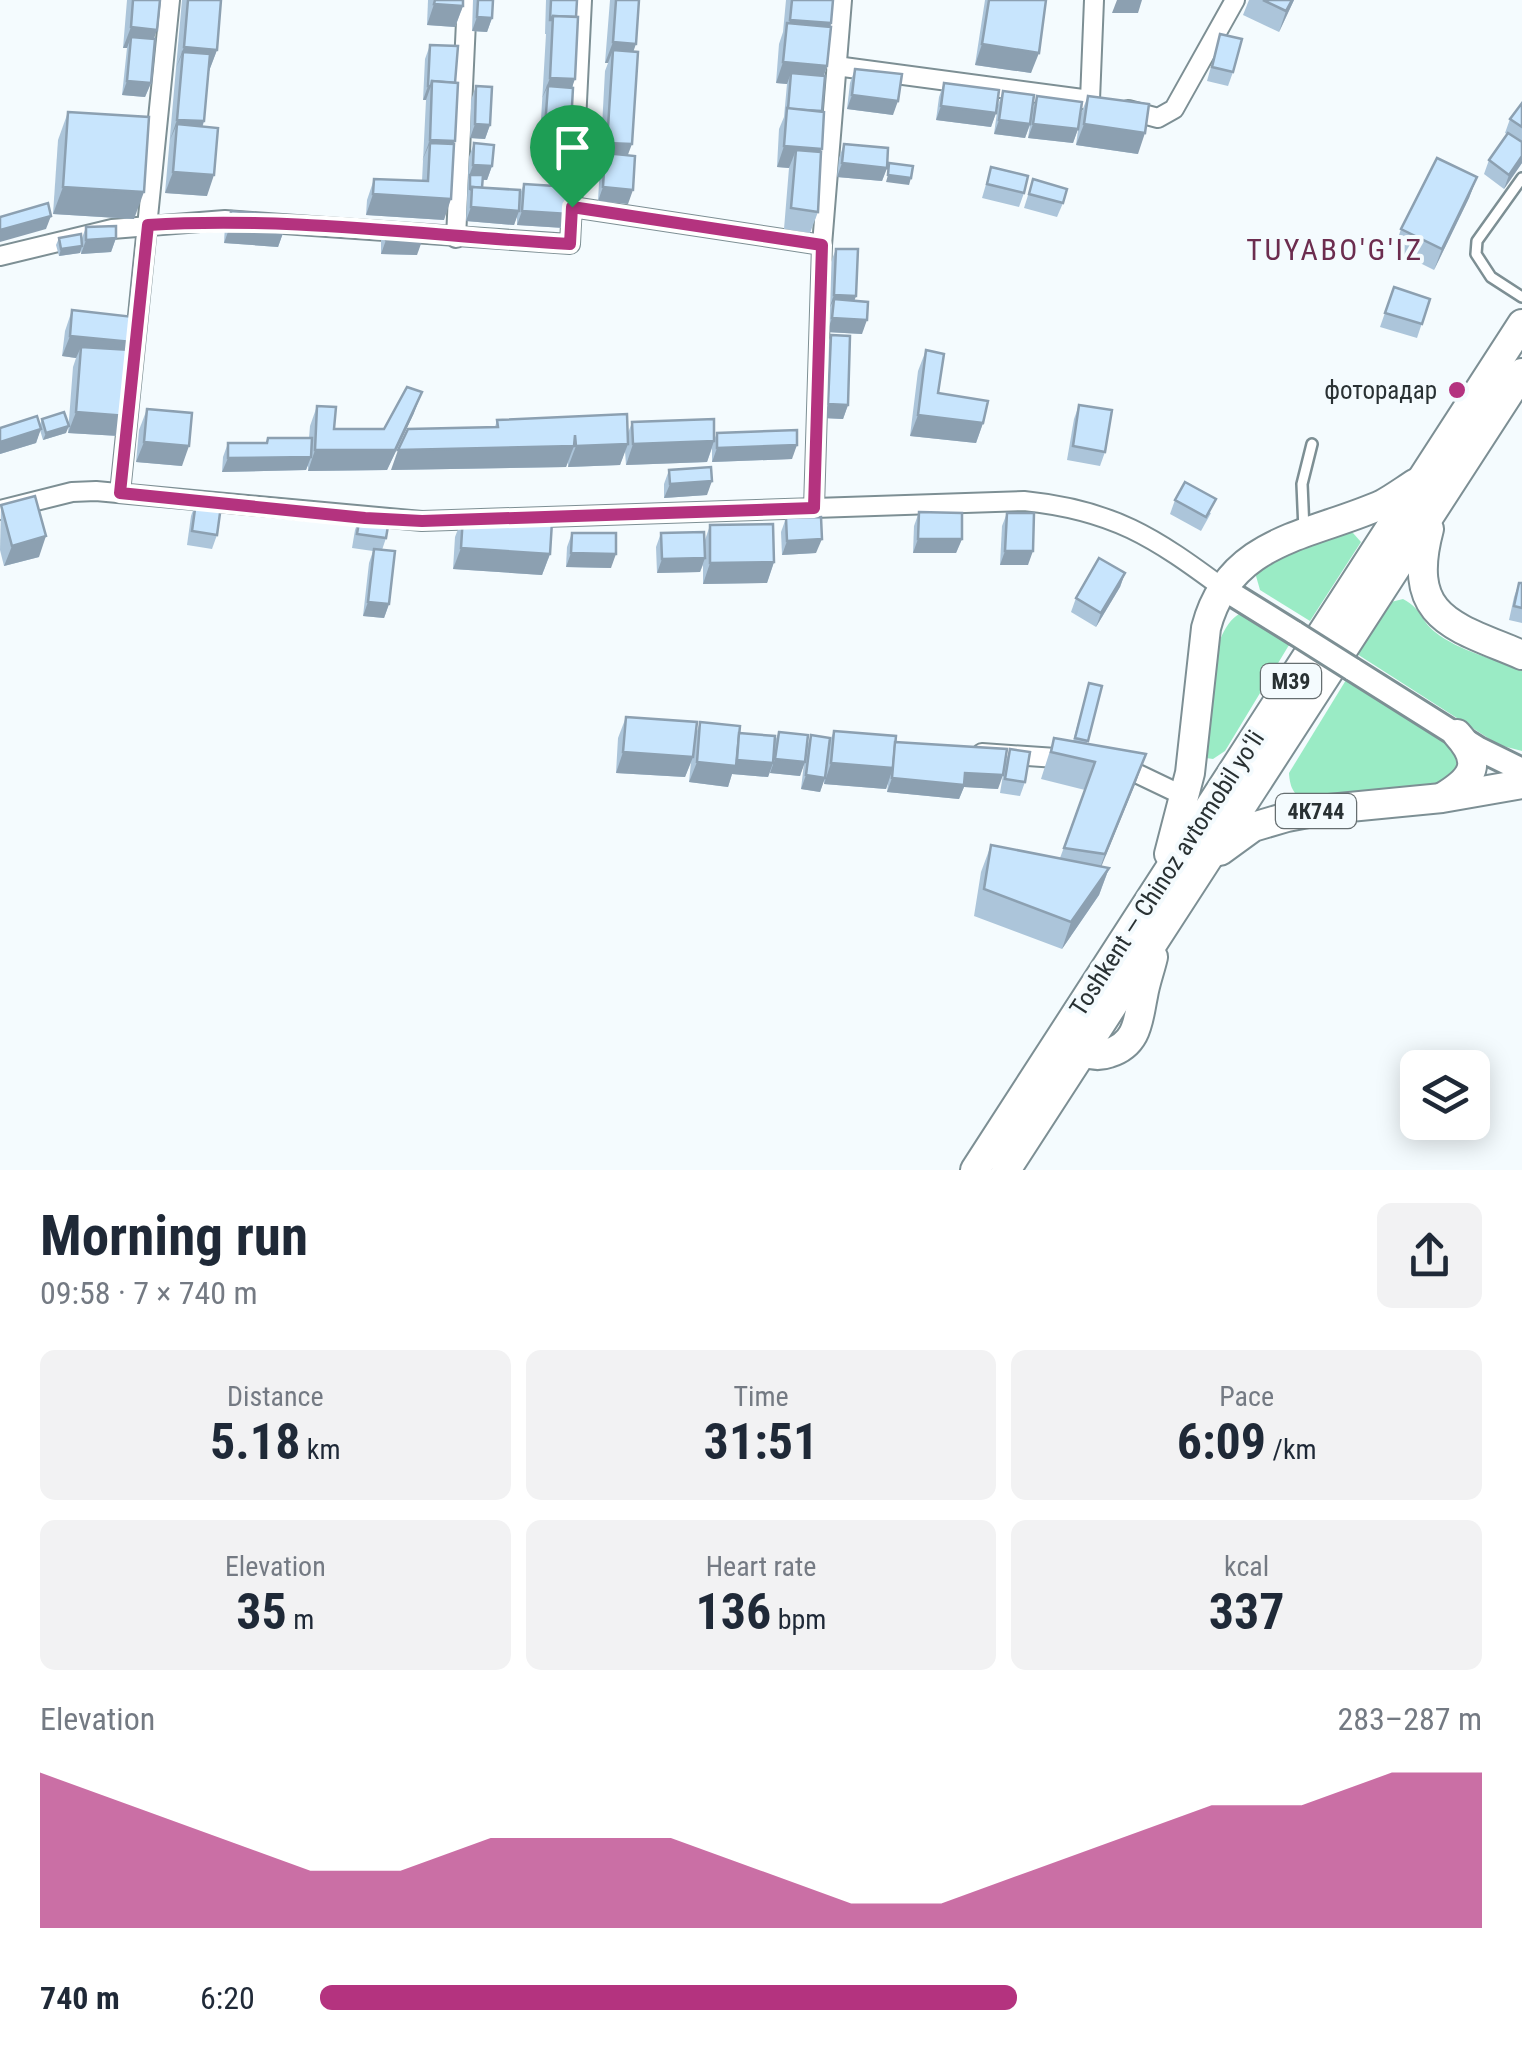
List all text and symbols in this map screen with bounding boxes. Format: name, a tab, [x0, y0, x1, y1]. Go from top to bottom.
pin	[530, 105, 615, 208]
icon: arrive	[545, 120, 600, 175]
district label: TUYABO'G'IZ	[1246, 232, 1424, 267]
place label: фоторадар	[1324, 376, 1437, 405]
marker: фоторадар	[1446, 379, 1468, 401]
road number: M39	[1261, 664, 1321, 698]
street label: Toshkent — Chinoz avtomobil yoʻli	[1064, 725, 1270, 1021]
road number: 4К744	[1276, 794, 1356, 828]
map controls	[1400, 1050, 1490, 1140]
button: layers	[1400, 1050, 1490, 1140]
button: share	[1377, 1203, 1482, 1308]
text: Morning run	[40, 1204, 308, 1268]
text: 09:58 · 7 × 740 m	[40, 1274, 258, 1312]
text: Distance	[227, 1380, 324, 1413]
text: Time	[733, 1380, 789, 1413]
text: Pace	[1219, 1380, 1274, 1413]
text: 5.18	[210, 1413, 300, 1471]
text: 31:51	[704, 1413, 818, 1471]
text: 6:09	[1177, 1413, 1266, 1471]
text: km	[300, 1433, 341, 1466]
text: /km	[1266, 1433, 1317, 1466]
text: Elevation	[225, 1550, 326, 1583]
text: Heart rate	[706, 1550, 816, 1583]
text: kcal	[1224, 1550, 1269, 1583]
text: 35	[236, 1583, 287, 1641]
text: 136	[696, 1583, 771, 1641]
text: 337	[1209, 1583, 1285, 1641]
text: m	[287, 1603, 314, 1636]
text: bpm	[771, 1603, 826, 1636]
text: Elevation	[40, 1700, 155, 1738]
text: 283–287 m	[1337, 1700, 1482, 1738]
text: 740 m	[40, 1979, 120, 2017]
text: 6:20	[200, 1979, 255, 2017]

